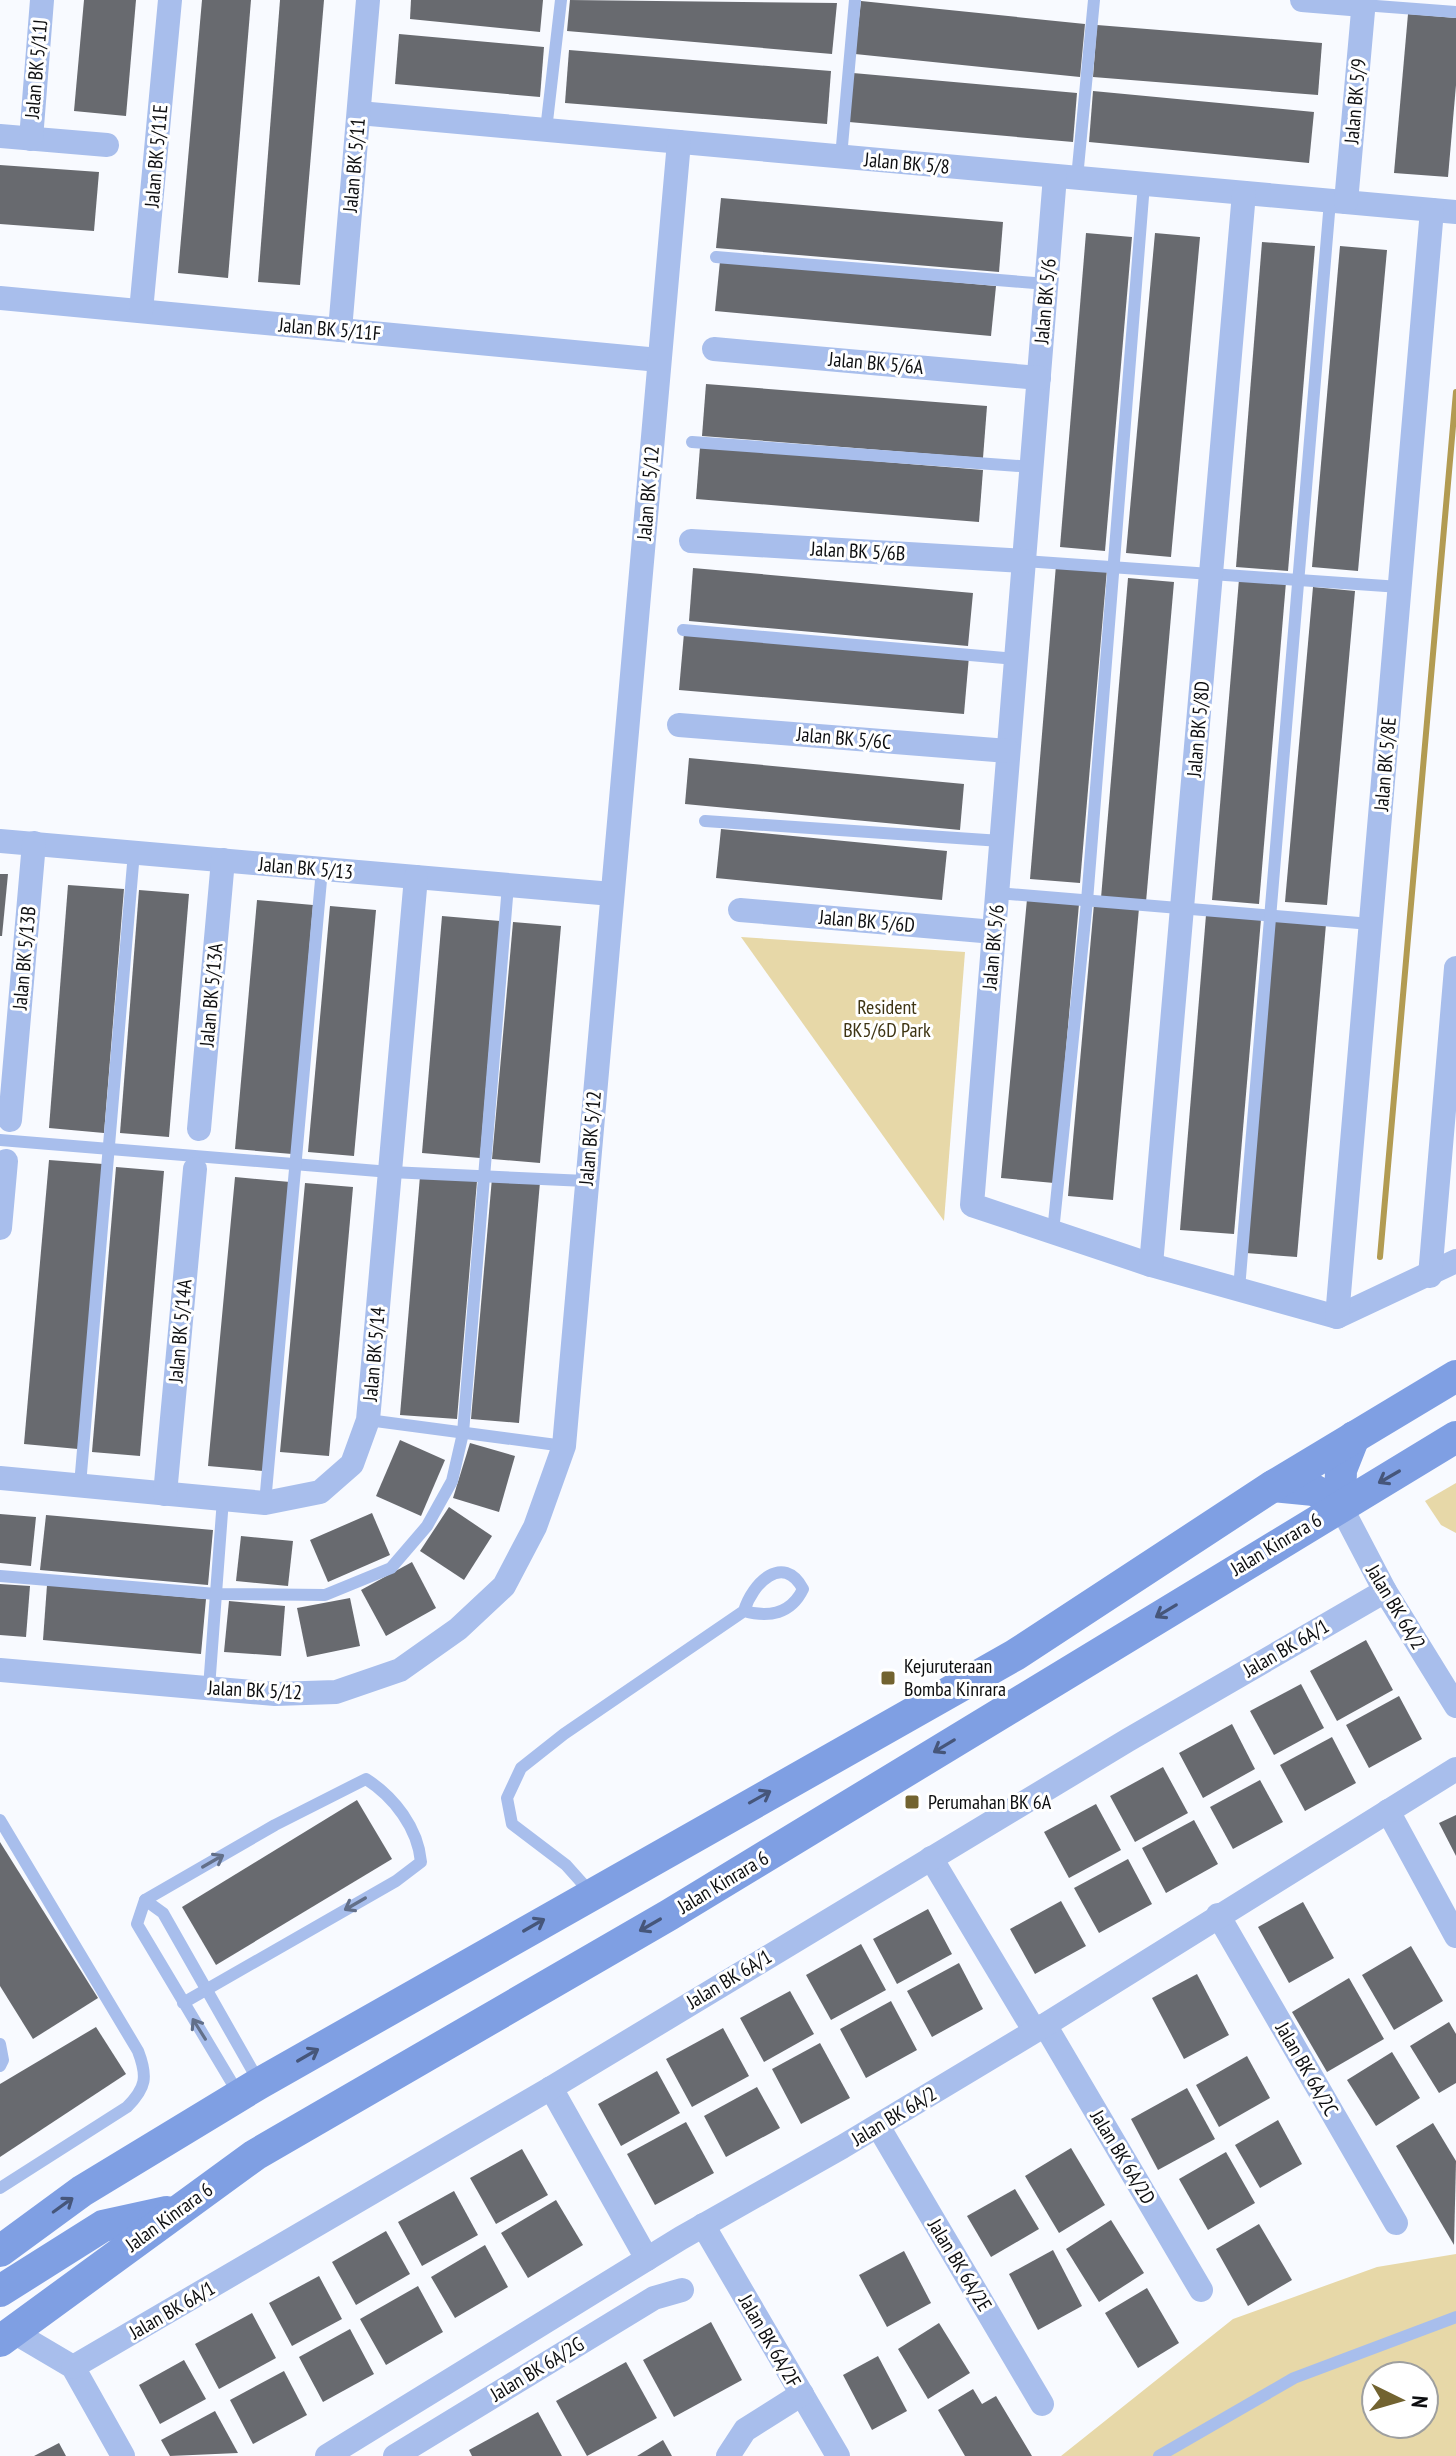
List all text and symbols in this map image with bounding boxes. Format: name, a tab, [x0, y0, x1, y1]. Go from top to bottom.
street label: Jalan BK 5/11J	[19, 18, 53, 121]
street label: Jalan BK 5/9	[1338, 57, 1372, 146]
street label: Jalan BK 5/11E	[138, 104, 173, 209]
street label: Jalan BK 5/11	[337, 117, 371, 214]
street label: Jalan BK 5/8	[862, 146, 951, 180]
street label: Jalan BK 5/6	[1028, 257, 1062, 346]
street label: Jalan BK 5/11F	[277, 311, 382, 346]
street label: Jalan BK 5/6A	[827, 346, 925, 380]
street label: Jalan BK 5/12	[631, 445, 665, 542]
street label: Jalan BK 5/6B	[809, 535, 906, 566]
street label: Jalan BK 5/8D	[1181, 680, 1215, 779]
street label: Jalan BK 5/8E	[1368, 716, 1402, 813]
street label: Jalan BK 5/6C	[795, 721, 892, 755]
street label: Jalan BK 5/13	[257, 851, 354, 885]
street label: Jalan BK 5/6	[976, 903, 1010, 992]
street label: Jalan BK 5/6D	[817, 904, 916, 938]
street label: Jalan BK 5/13B	[6, 905, 41, 1012]
street label: Jalan BK 5/13A	[193, 942, 229, 1049]
park label: Resident BK5/6D Park	[843, 994, 931, 1043]
street label: Jalan BK 5/12	[573, 1090, 607, 1187]
street label: Jalan BK 5/14A	[162, 1278, 198, 1385]
street label: Jalan BK 5/14	[357, 1306, 391, 1403]
one-way arrow	[1378, 1469, 1401, 1485]
street label: Jalan Kinrara 6	[1225, 1507, 1326, 1582]
street label: Jalan BK 6A/2	[1360, 1559, 1432, 1654]
one-way arrow	[1155, 1603, 1178, 1619]
street label: Jalan BK 6A/1	[1238, 1613, 1334, 1683]
place label: Kejuruteraan Bomba Kinrara	[904, 1653, 1006, 1702]
marker: Kejuruteraan Bomba Kinrara	[879, 1669, 897, 1687]
street label: Jalan BK 5/12	[206, 1674, 303, 1705]
one-way arrow	[933, 1739, 956, 1755]
one-way arrow	[748, 1789, 771, 1805]
place label: Perumahan BK 6A	[928, 1789, 1052, 1815]
marker: Perumahan BK 6A	[903, 1793, 921, 1811]
street label: Jalan Kinrara 6	[672, 1845, 773, 1920]
one-way arrow	[200, 1853, 224, 1868]
one-way arrow	[344, 1897, 368, 1912]
one-way arrow	[522, 1917, 545, 1933]
one-way arrow	[639, 1918, 662, 1934]
street label: Jalan BK 6A/1	[681, 1943, 776, 2015]
street label: Jalan BK 6A/2C	[1269, 2017, 1344, 2121]
one-way arrow	[191, 2018, 207, 2041]
one-way arrow	[296, 2047, 320, 2062]
street label: Jalan BK 6A/2	[846, 2080, 941, 2152]
street label: Jalan BK 6A/2D	[1084, 2104, 1161, 2209]
street label: Jalan Kinrara 6	[119, 2177, 218, 2258]
one-way arrow	[51, 2197, 73, 2213]
street label: Jalan BK 6A/2E	[922, 2213, 998, 2316]
street label: Jalan BK 6A/1	[124, 2275, 220, 2345]
street label: Jalan BK 6A/2F	[732, 2289, 807, 2392]
street label: Jalan BK 6A/2G	[485, 2331, 589, 2408]
north arrow	[1360, 2360, 1440, 2440]
text: N	[1405, 2395, 1434, 2409]

